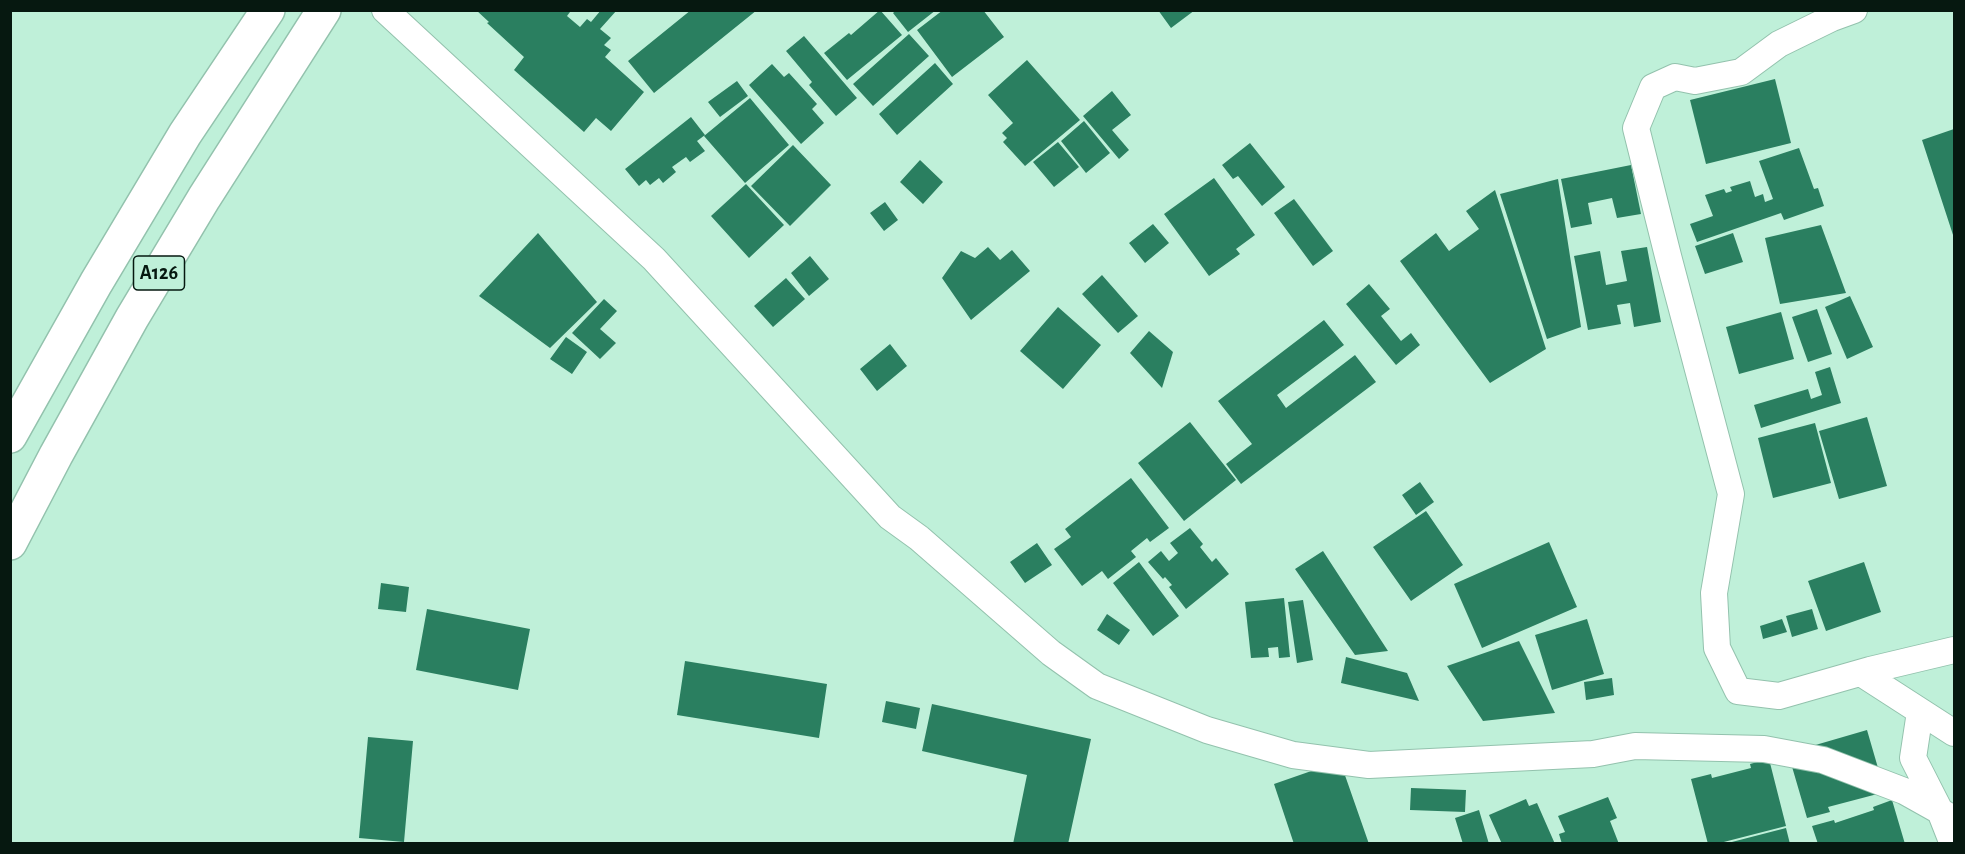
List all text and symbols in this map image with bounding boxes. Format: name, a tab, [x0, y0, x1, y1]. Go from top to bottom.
road number: A126	[134, 256, 184, 290]

